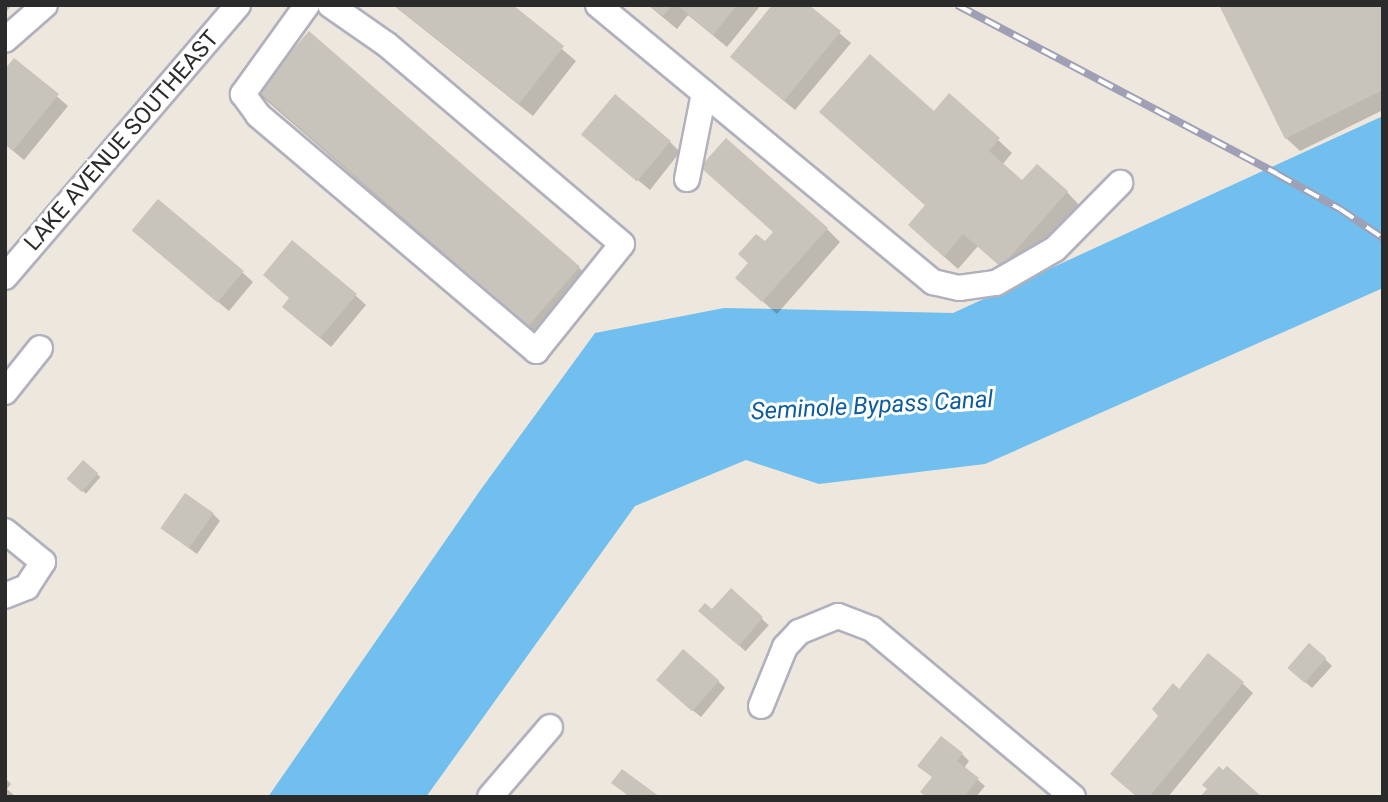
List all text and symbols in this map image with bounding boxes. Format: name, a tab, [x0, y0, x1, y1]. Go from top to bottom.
street label: LAKE AVENUE SOUTHEAST	[19, 25, 225, 257]
water label: Seminole Bypass Canal	[750, 385, 994, 427]

